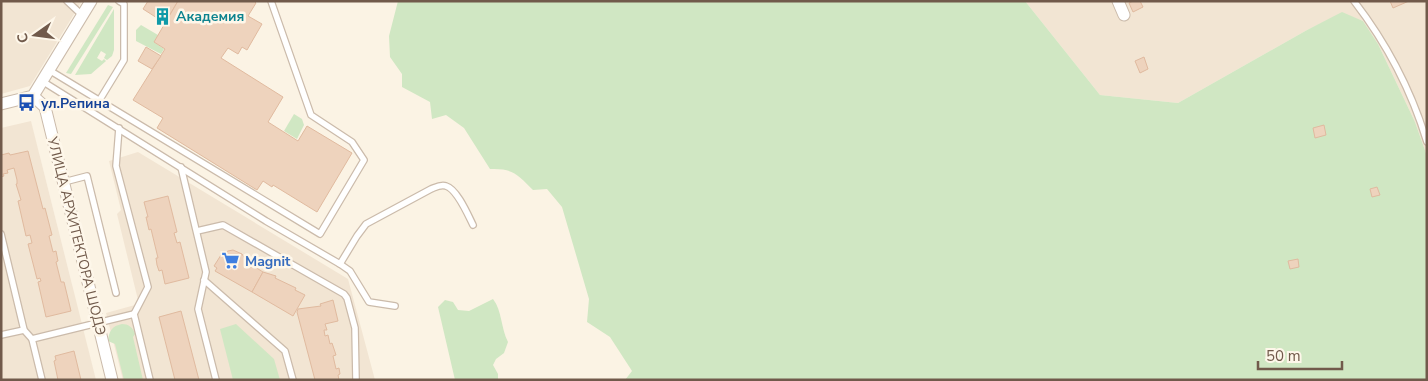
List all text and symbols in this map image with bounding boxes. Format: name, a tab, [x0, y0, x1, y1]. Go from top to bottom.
building icon: Академия	[152, 6, 172, 26]
place label: Академия	[176, 7, 244, 26]
north arrow	[10, 10, 60, 60]
text: С	[12, 31, 33, 45]
bus stop icon: ул.Репина	[17, 93, 37, 113]
place label: ул.Репина	[41, 94, 110, 113]
street label: УЛИЦА АРХИТЕКТОРА ШОДЭ	[42, 134, 110, 337]
supermarket icon: Magnit	[221, 251, 241, 271]
place label: Magnit	[245, 252, 291, 271]
scale bar	[1258, 338, 1342, 370]
text: 50 m	[1266, 346, 1301, 366]

